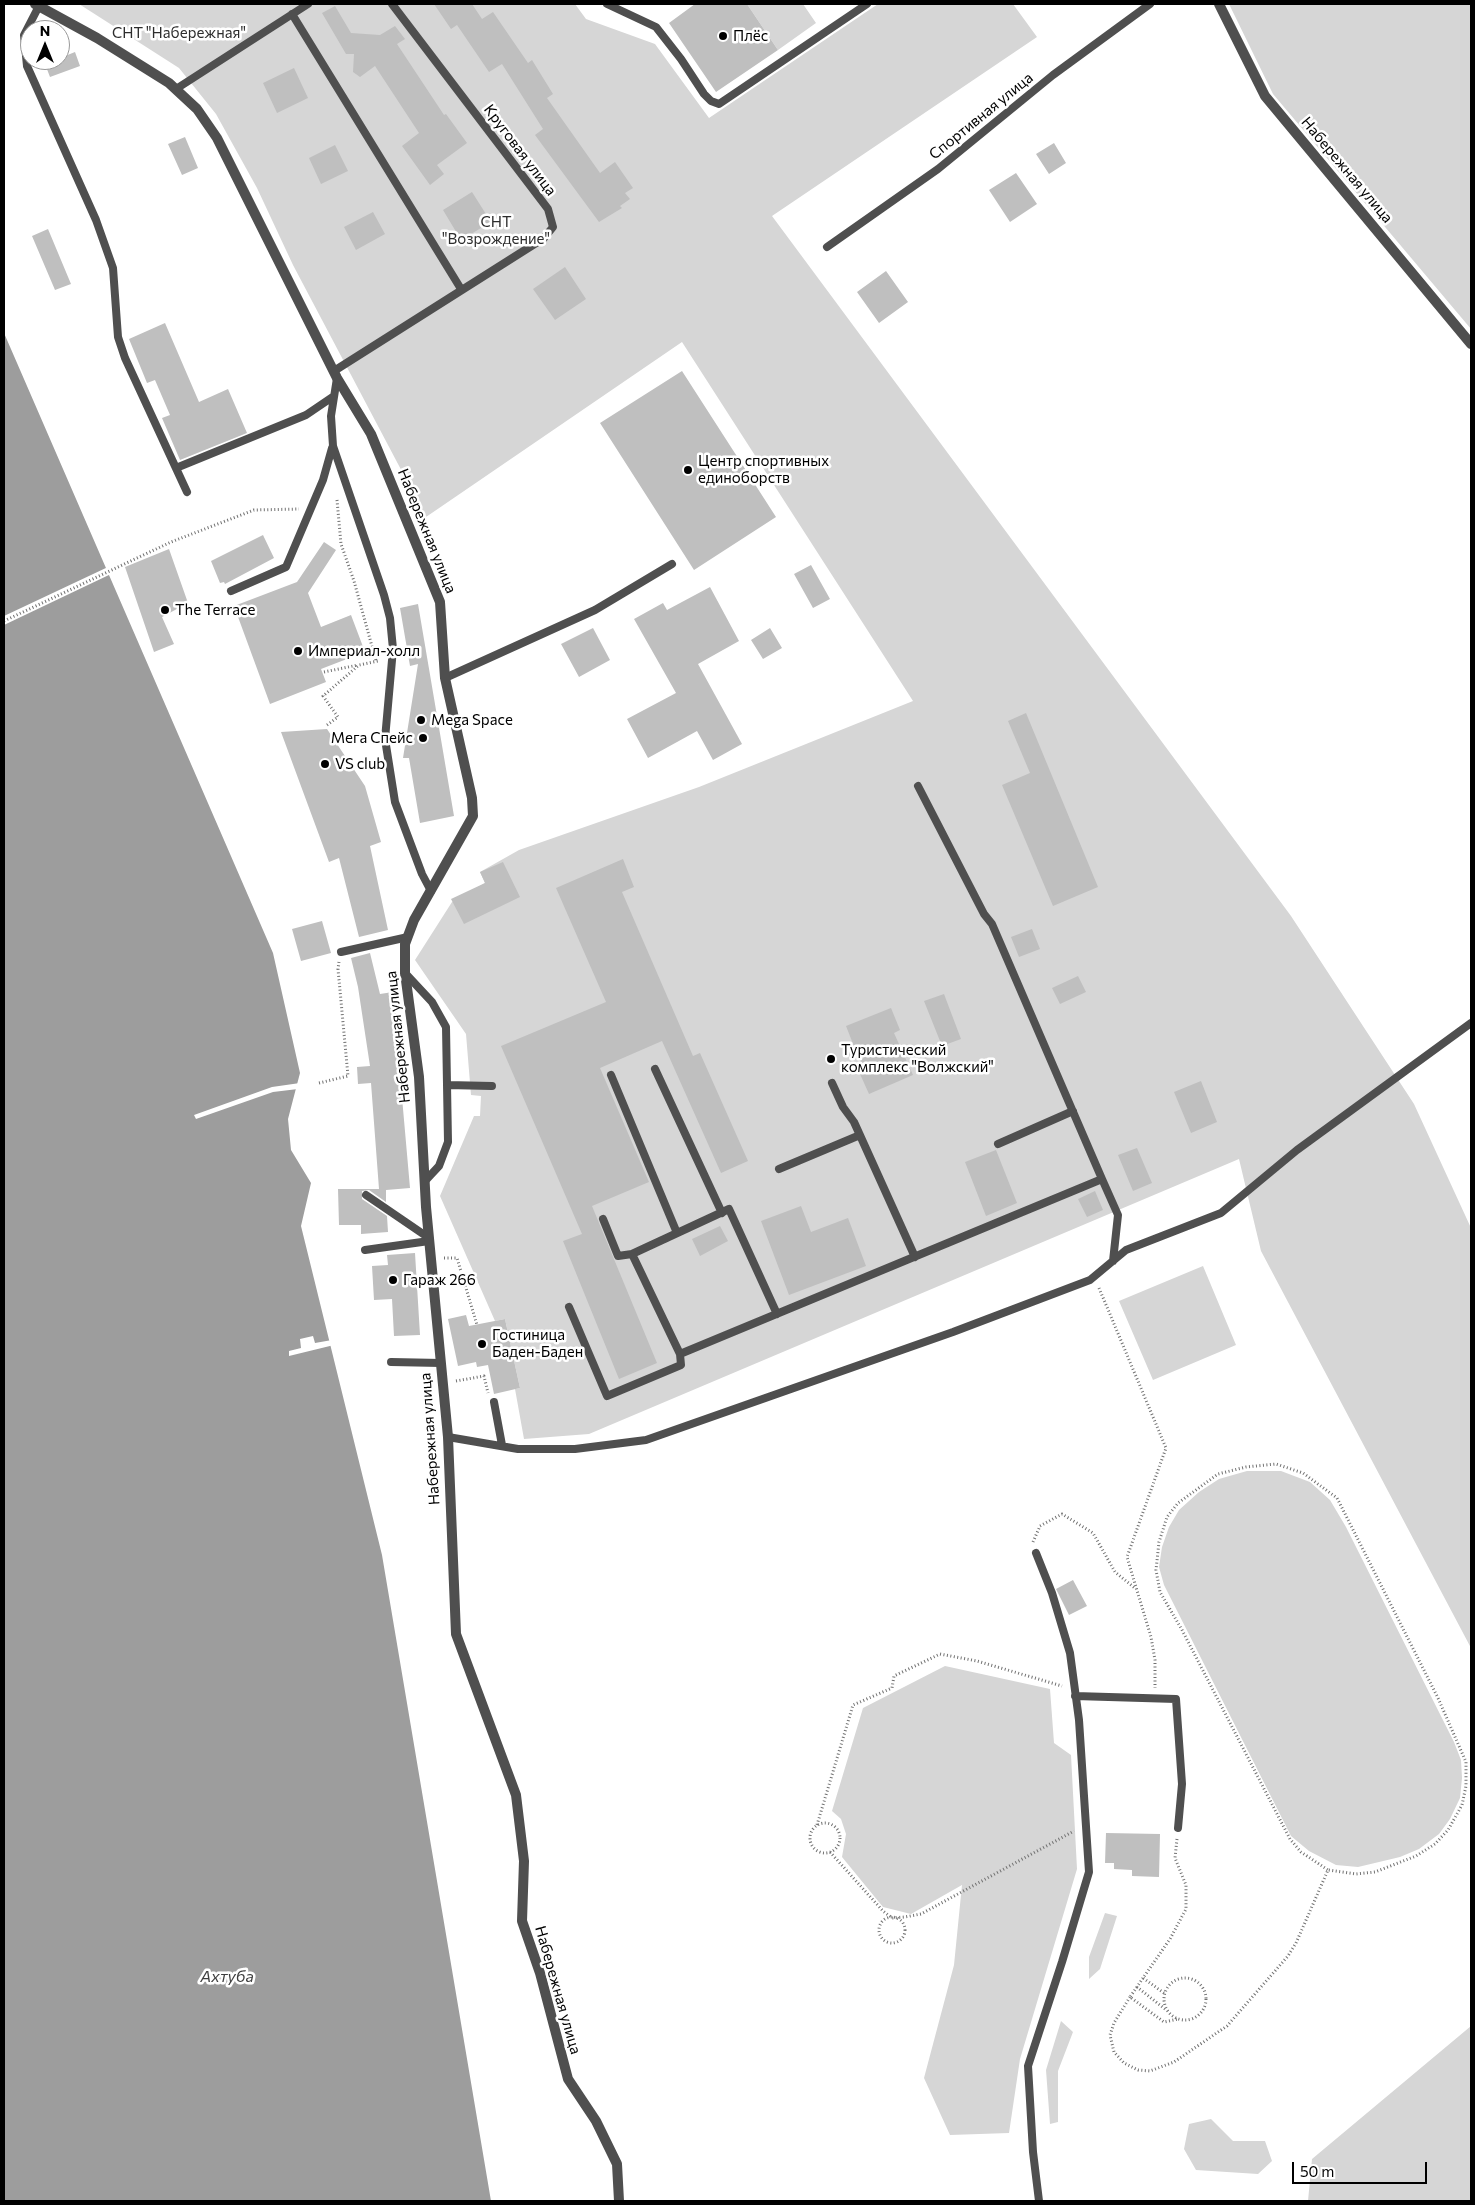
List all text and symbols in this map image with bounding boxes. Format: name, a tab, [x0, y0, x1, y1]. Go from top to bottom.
north arrow	[20, 20, 70, 70]
text: N	[40, 22, 50, 39]
park label: СНТ "Набережная"	[112, 24, 246, 42]
place label: Плёс	[733, 27, 768, 45]
marker: Плёс	[717, 30, 729, 42]
street label: Спортивная улица	[926, 69, 1036, 163]
street label: Круговая улица	[480, 101, 560, 199]
street label: Набережная улица	[1297, 113, 1397, 227]
park label: СНТ "Возрождение"	[442, 213, 550, 248]
place label: Центр спортивных единоборств	[698, 452, 829, 487]
marker: Центр спортивных единоборств	[682, 464, 694, 476]
street label: Набережная улица	[394, 466, 460, 596]
place label: The Terrace	[175, 601, 255, 619]
marker: The Terrace	[159, 604, 171, 616]
place label: Империал-холл	[308, 642, 420, 660]
marker: Империал-холл	[292, 645, 304, 657]
place label: Mega Space	[431, 711, 513, 729]
marker: Mega Space	[415, 714, 427, 726]
place label: Мега Спейс	[331, 729, 413, 747]
marker: Мега Спейс	[417, 732, 429, 744]
place label: VS club	[335, 755, 385, 773]
marker: VS club	[319, 758, 331, 770]
street label: Набережная улица	[382, 970, 414, 1104]
place label: Туристический комплекс "Волжский"	[841, 1041, 994, 1076]
marker: Туристический комплекс "Волжский"	[825, 1053, 837, 1065]
place label: Гараж 266	[403, 1271, 476, 1289]
marker: Гараж 266	[387, 1274, 399, 1286]
place label: Гостиница Баден-Баден	[492, 1326, 583, 1361]
marker: Гостиница Баден-Баден	[476, 1338, 488, 1350]
street label: Набережная улица	[416, 1372, 444, 1506]
street label: Набережная улица	[531, 1924, 585, 2056]
water label: Ахтуба	[200, 1967, 254, 1987]
scale bar	[1295, 2152, 1430, 2184]
text: 50 m	[1300, 2162, 1334, 2180]

